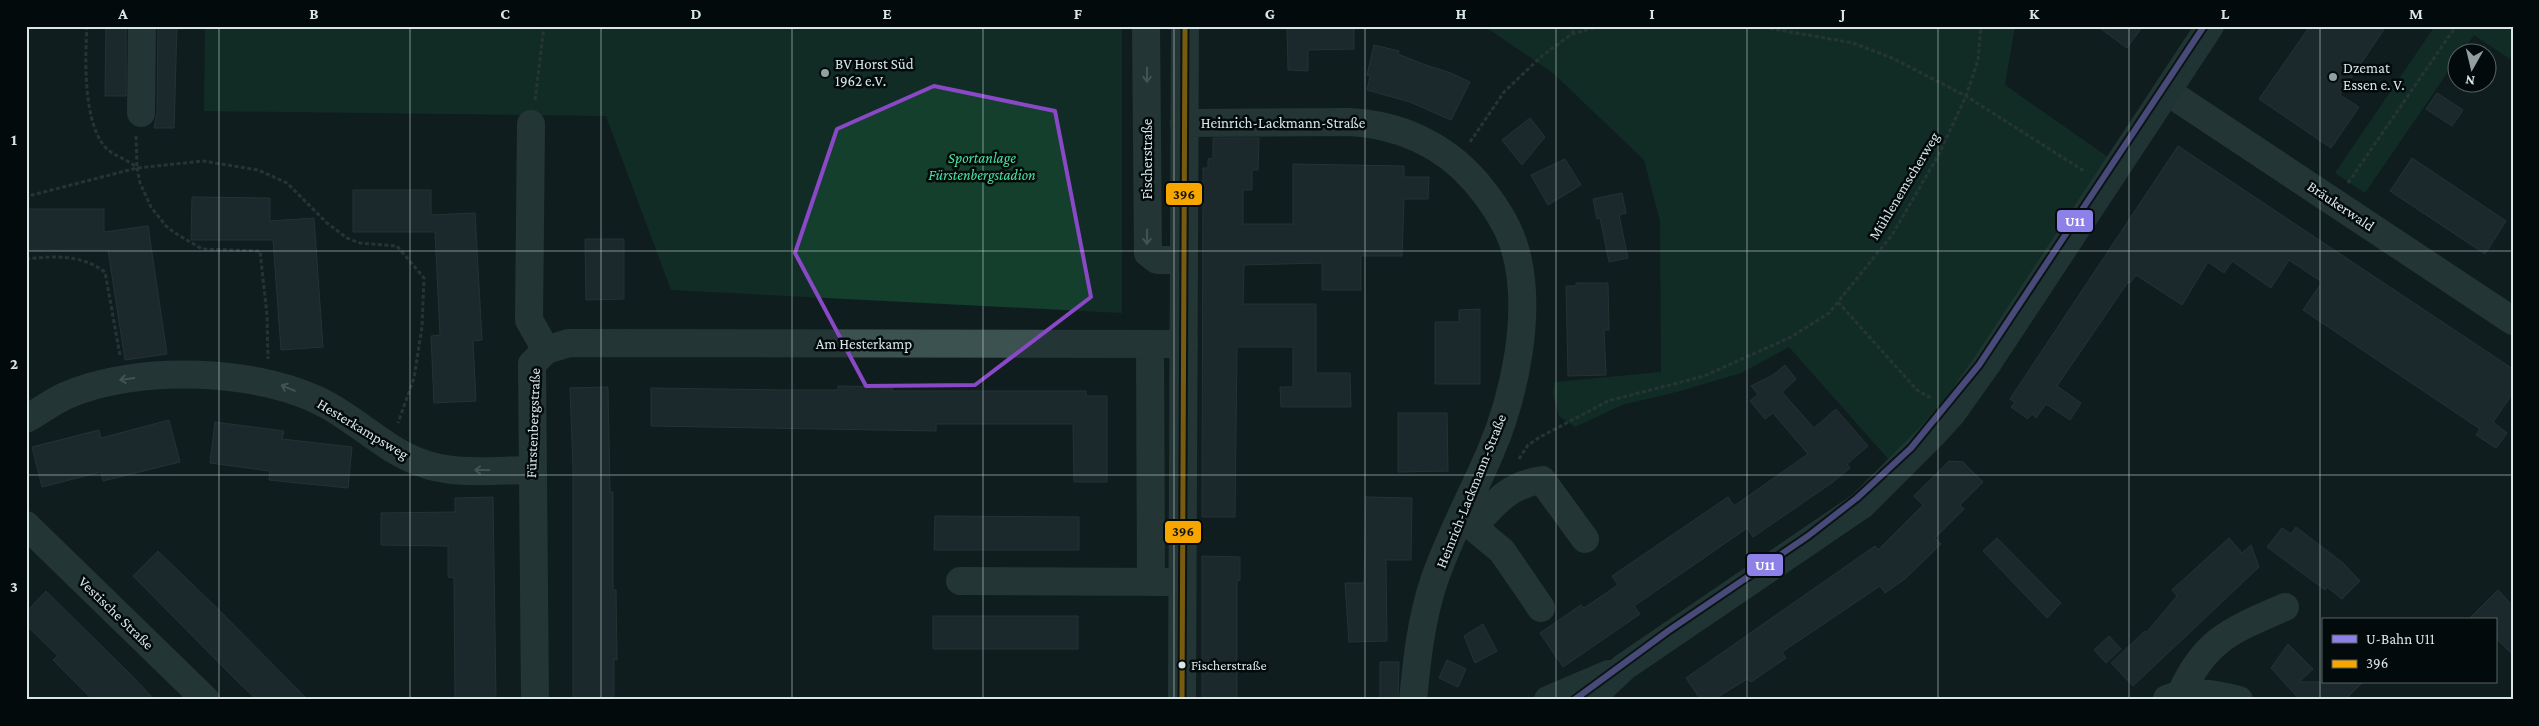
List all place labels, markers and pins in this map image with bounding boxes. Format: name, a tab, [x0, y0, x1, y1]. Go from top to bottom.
place label: BV Horst Süd 1962 e.V.	[835, 56, 914, 89]
place label: Dzemat Essen e. V.	[2343, 60, 2405, 93]
marker: BV Horst Süd 1962 e.V.	[819, 67, 831, 79]
marker: Dzemat Essen e. V.	[2327, 71, 2339, 83]
place label: Fischerstraße	[1191, 657, 1267, 673]
marker: Fischerstraße	[1177, 660, 1187, 670]

